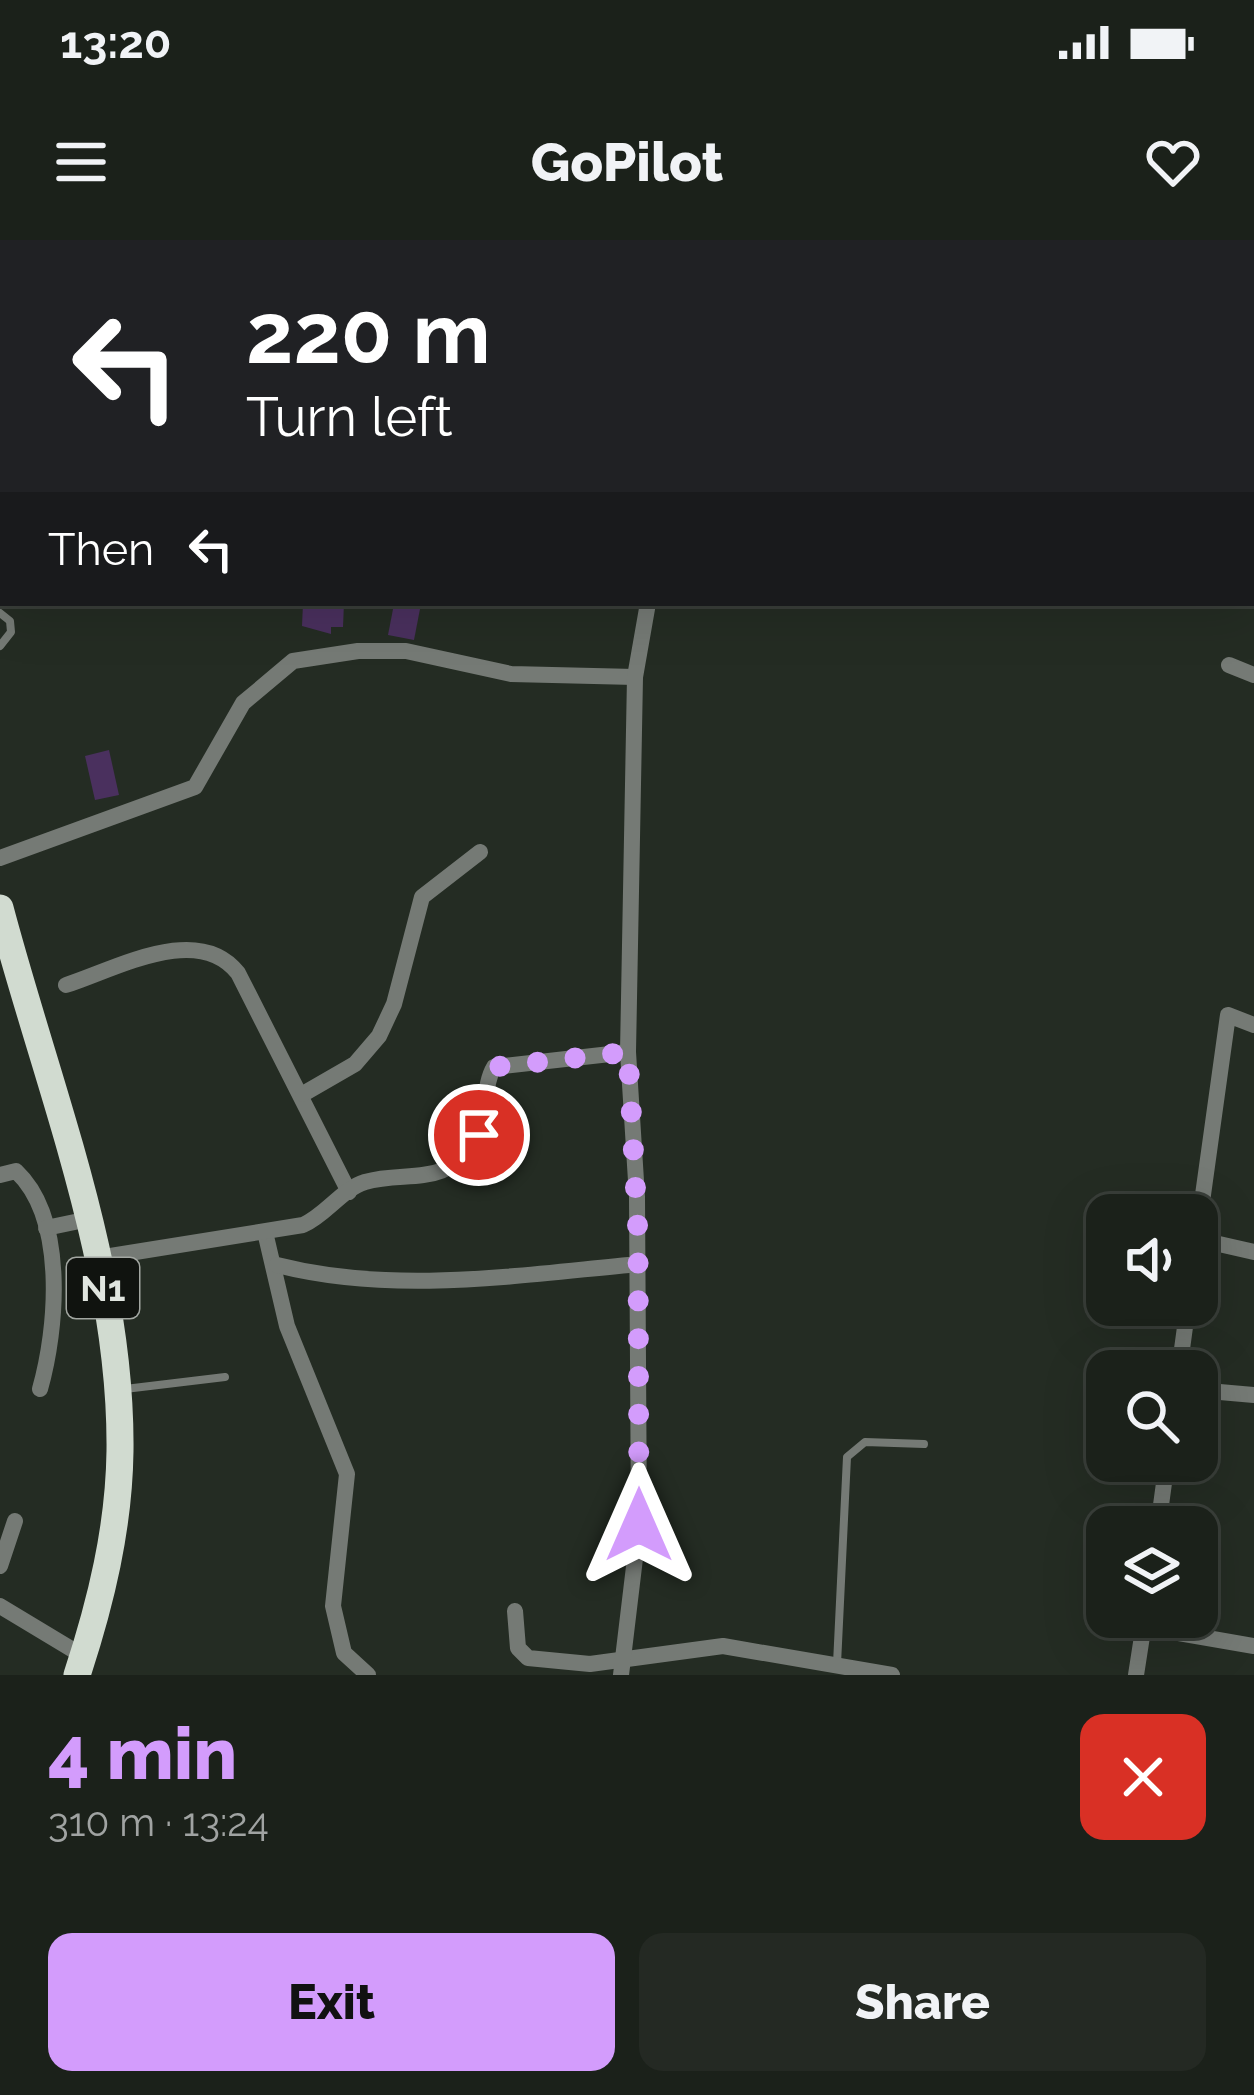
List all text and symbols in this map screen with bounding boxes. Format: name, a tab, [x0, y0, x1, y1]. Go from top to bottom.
text: 13:20	[60, 16, 171, 69]
icon: menu	[48, 129, 114, 195]
icon: heart	[1140, 129, 1206, 195]
text: GoPilot	[531, 130, 723, 194]
text: 220 m	[246, 284, 491, 383]
icon: left	[48, 288, 204, 444]
text: Turn left	[246, 385, 453, 449]
icon: left	[178, 516, 244, 582]
text: Then	[48, 523, 154, 576]
pin	[428, 1084, 530, 1186]
icon: arrive	[446, 1102, 512, 1168]
map controls	[1086, 1194, 1218, 1638]
button: sound	[1086, 1194, 1218, 1326]
road number: N1	[67, 1258, 139, 1318]
button: search	[1086, 1350, 1218, 1482]
position arrow	[576, 1462, 702, 1588]
button: layers	[1086, 1506, 1218, 1638]
text: 4 min	[48, 1711, 237, 1796]
button: close	[1080, 1714, 1206, 1840]
text: 310 m · 13:24	[48, 1799, 269, 1845]
button: Exit	[48, 1933, 615, 2071]
button: Share	[639, 1933, 1206, 2071]

